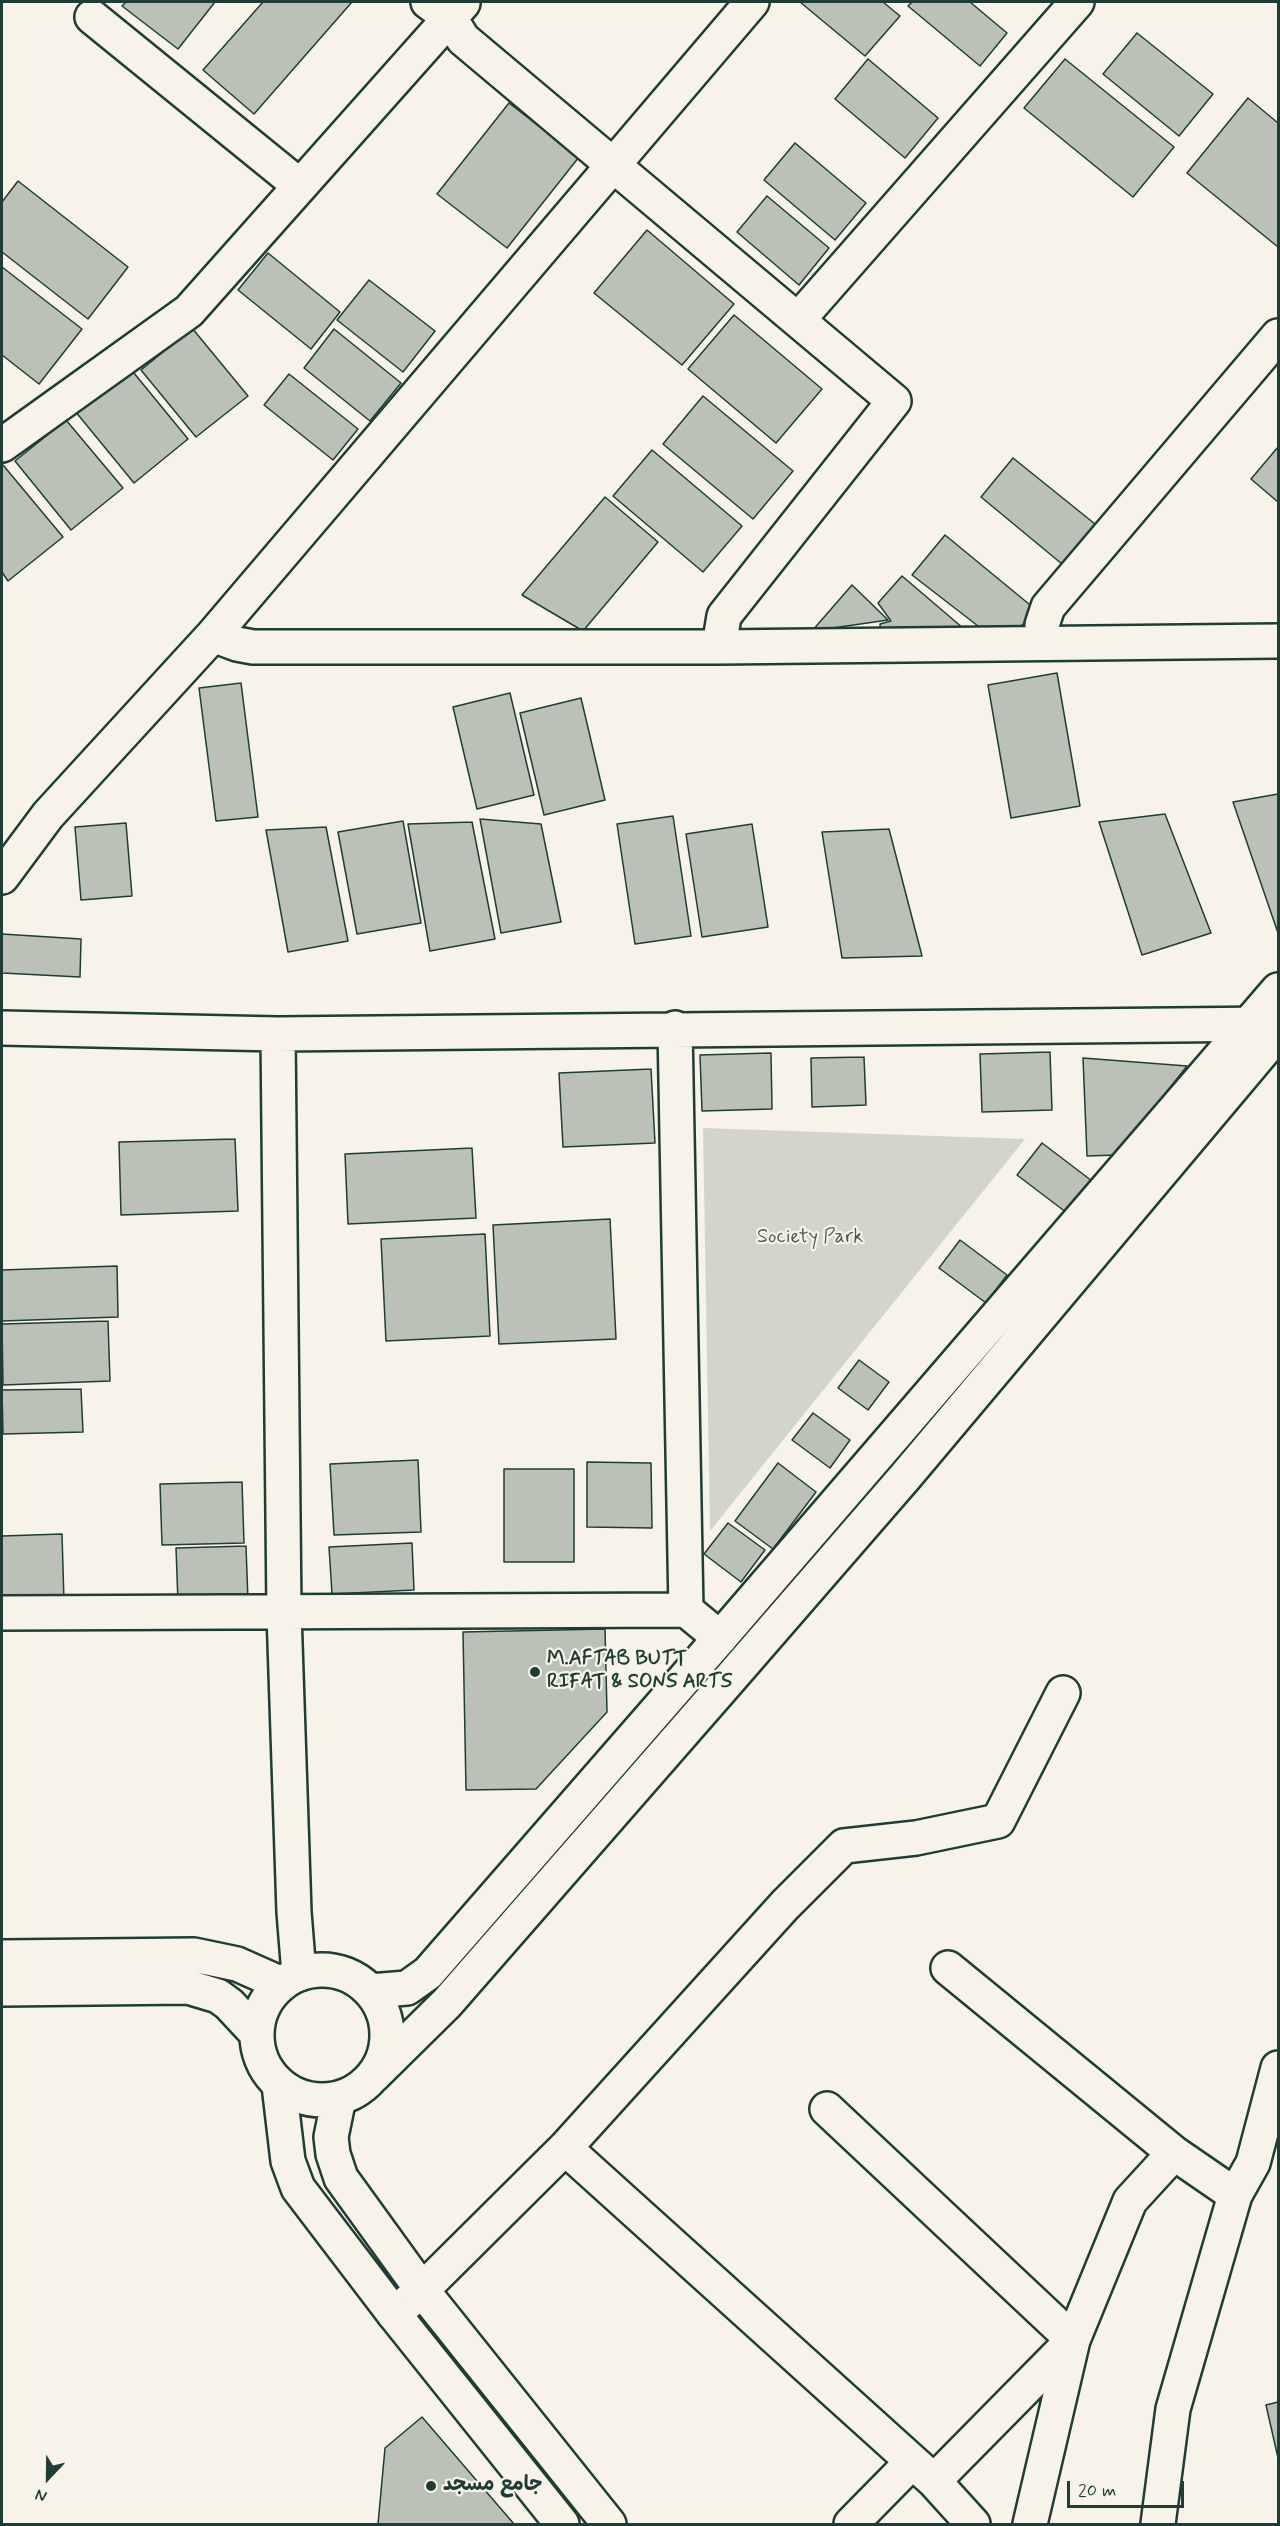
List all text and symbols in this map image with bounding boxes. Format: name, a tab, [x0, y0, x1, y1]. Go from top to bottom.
park label: Society Park	[757, 1226, 863, 1250]
place label: M.AFTAB BUTT RIFAT & SONS ARTS	[547, 1648, 732, 1695]
marker: M.AFTAB BUTT RIFAT & SONS ARTS	[528, 1665, 542, 1679]
north arrow	[18, 2448, 78, 2508]
scale bar	[1070, 2469, 1187, 2507]
place label: جامع مسجد	[443, 2474, 542, 2498]
marker: جامع مسجد	[424, 2479, 438, 2493]
text: 20 m	[1078, 2479, 1116, 2503]
text: N	[32, 2483, 50, 2507]

